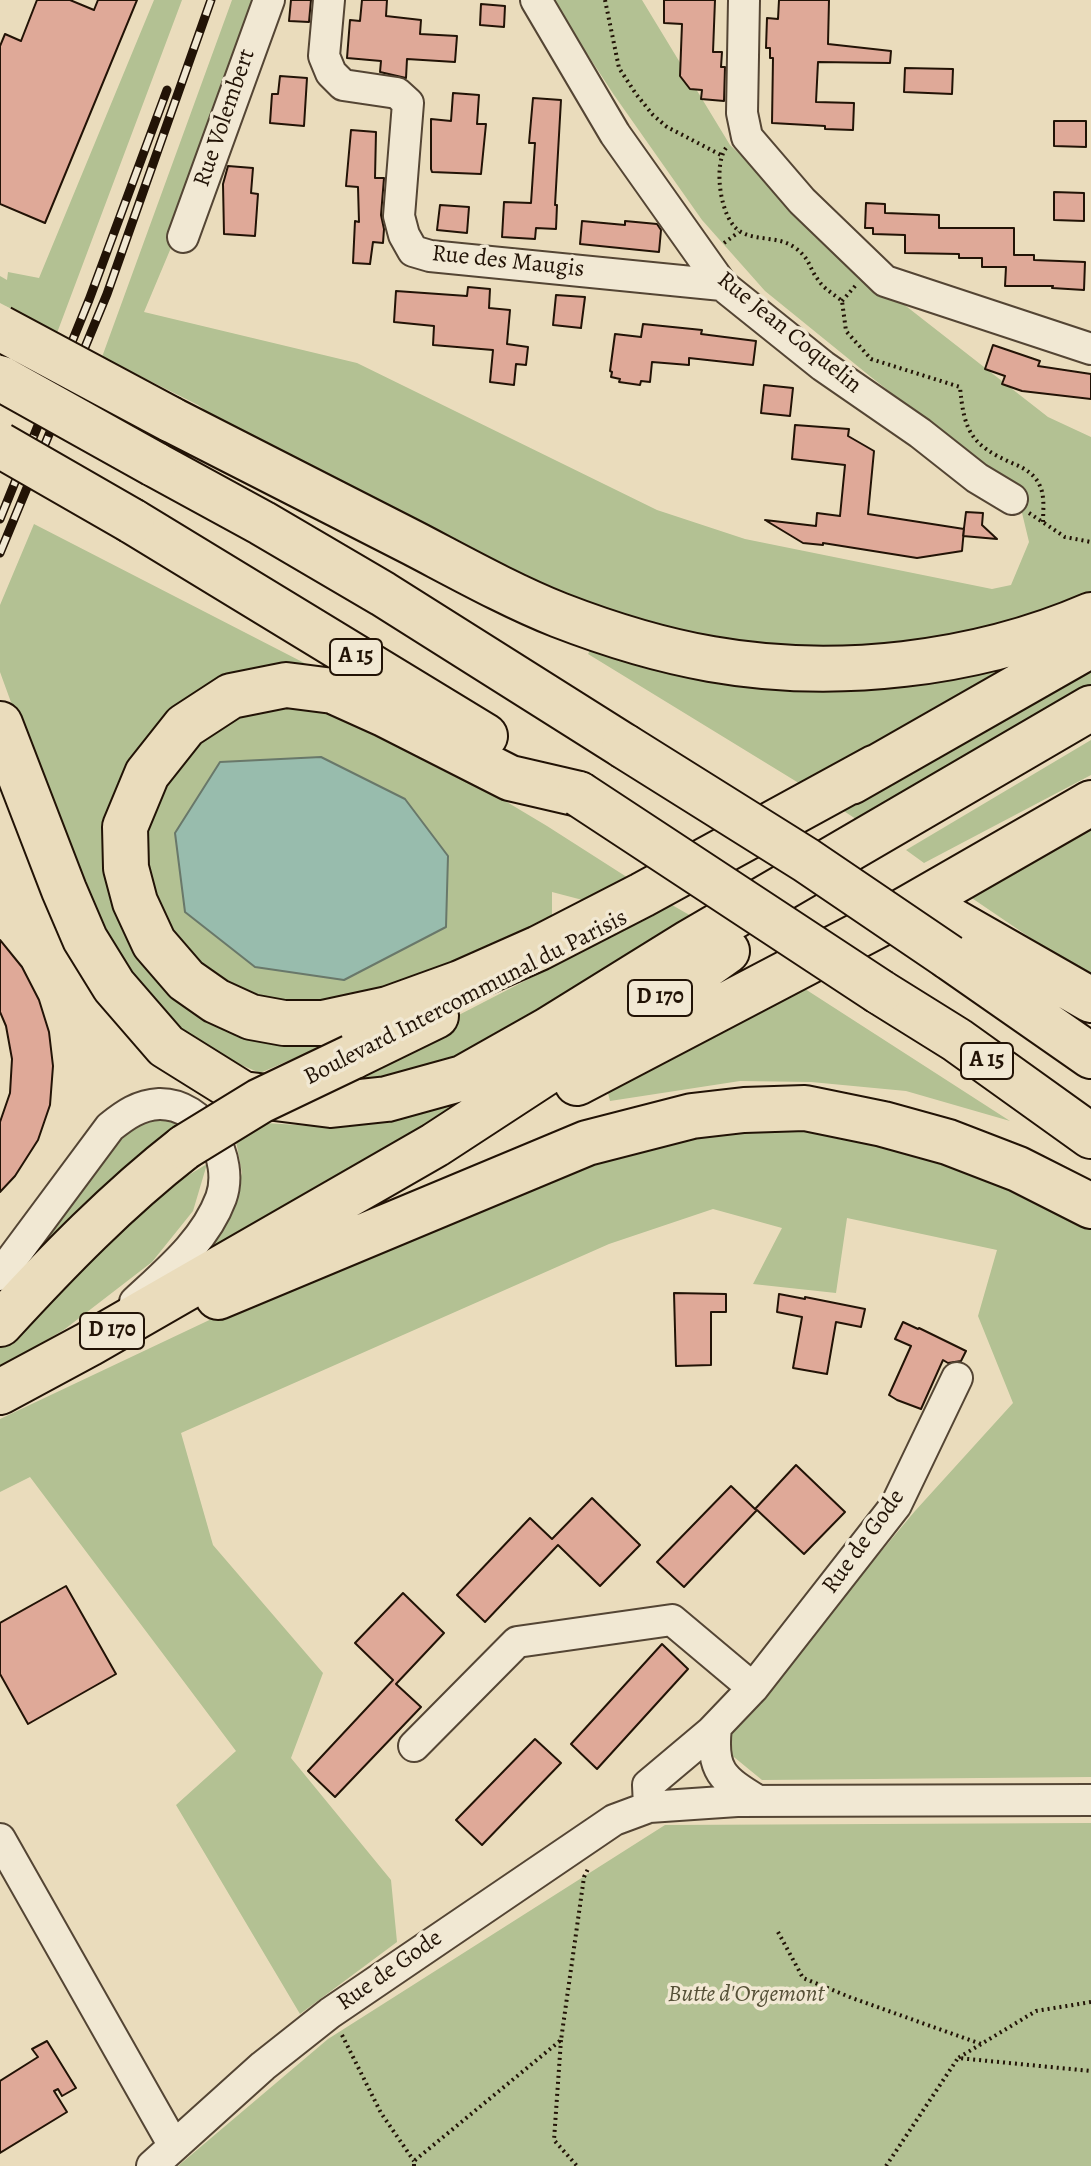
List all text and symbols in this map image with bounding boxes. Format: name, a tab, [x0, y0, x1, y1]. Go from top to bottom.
street label: Rue Volembert	[188, 45, 262, 191]
street label: Rue des Maugis	[430, 240, 586, 284]
street label: Rue Jean Coquelin	[711, 266, 867, 400]
road number: A 15	[330, 639, 382, 675]
street label: Boulevard Intercommunal du Parisis	[299, 904, 633, 1092]
road number: D 170	[628, 980, 692, 1016]
road number: A 15	[961, 1043, 1013, 1079]
road number: D 170	[80, 1313, 144, 1349]
street label: Rue de Gode	[817, 1484, 911, 1600]
street label: Rue de Gode	[332, 1924, 448, 2018]
park label: Butte d'Orgemont	[668, 1981, 824, 2009]

